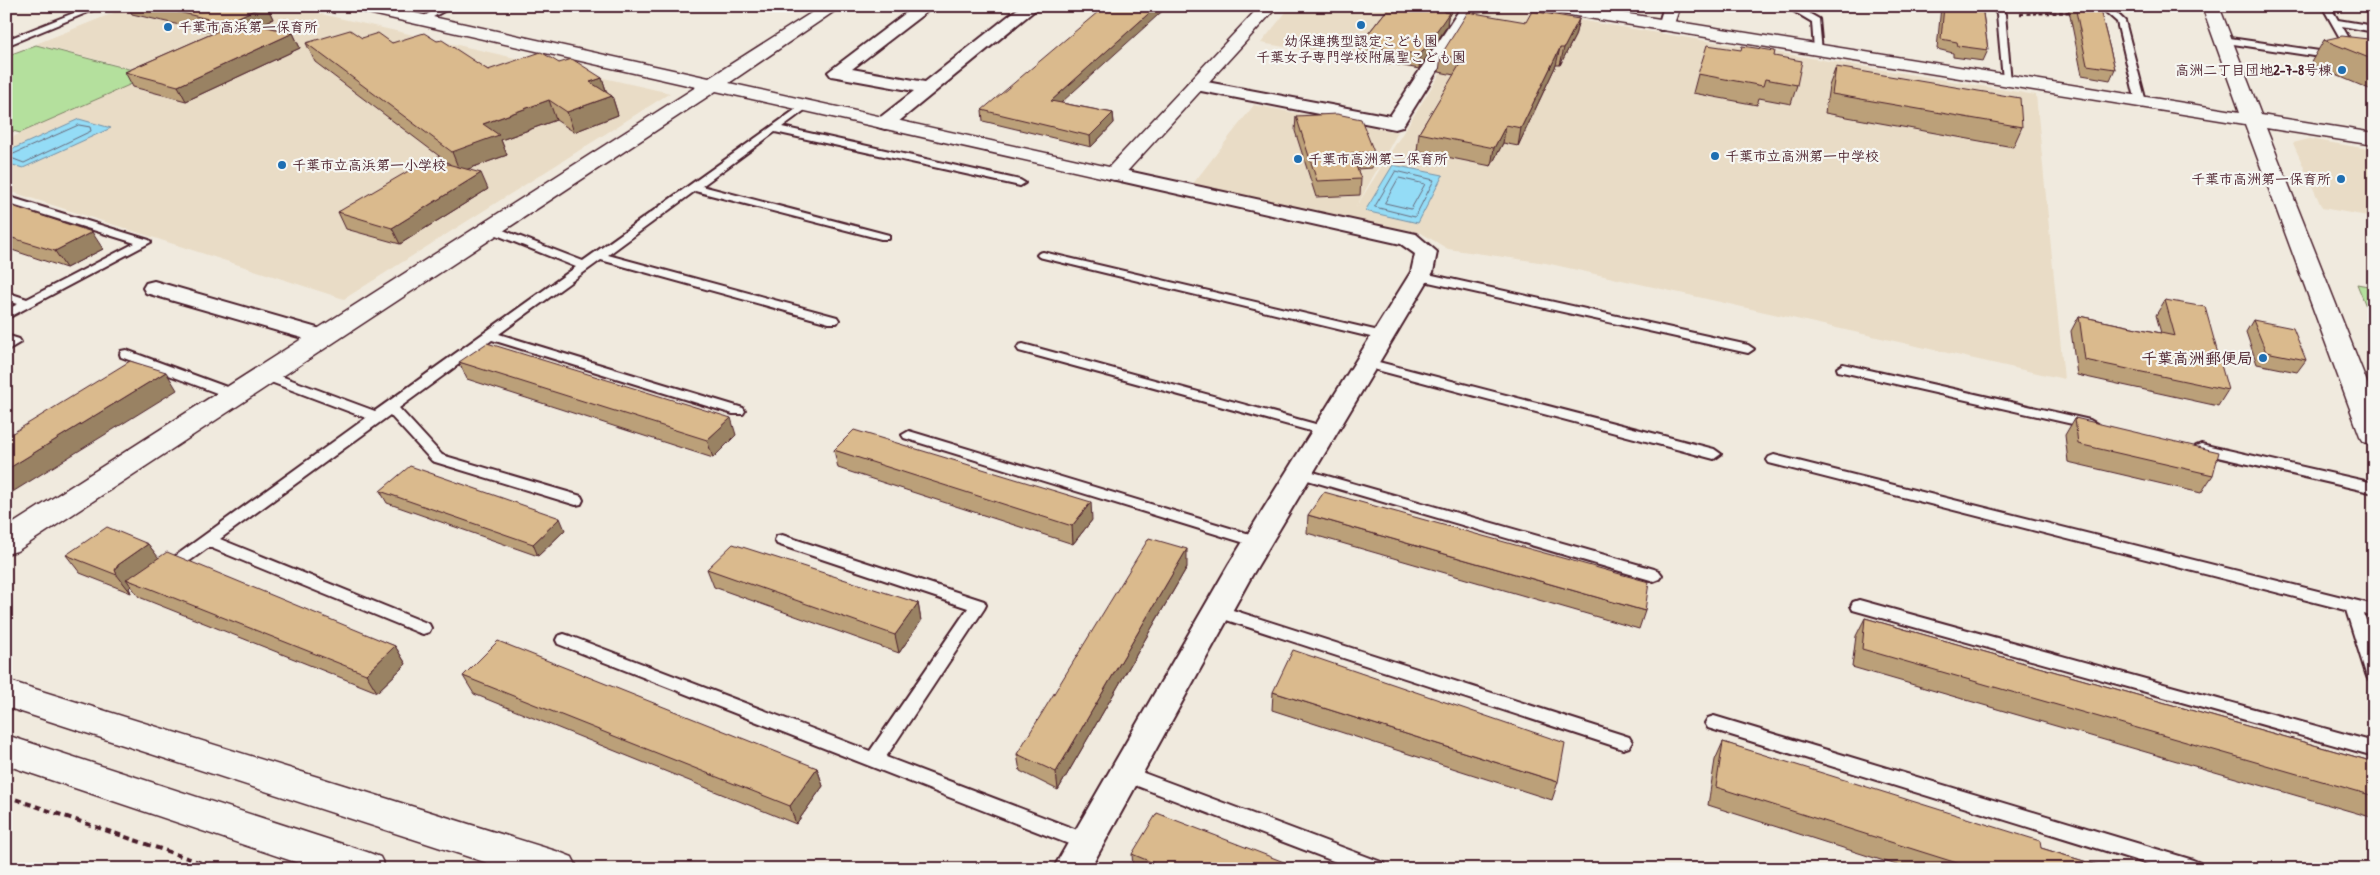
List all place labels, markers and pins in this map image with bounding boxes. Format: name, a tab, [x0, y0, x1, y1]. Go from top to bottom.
place label: 千葉市高浜第一保育所	[178, 17, 318, 36]
marker: 幼保連携型認定こども園 千葉女子専門学校附属聖こども園	[1355, 19, 1367, 31]
marker: 千葉市高浜第一保育所	[162, 21, 174, 33]
place label: 幼保連携型認定こども園 千葉女子専門学校附属聖こども園	[1256, 31, 1466, 66]
place label: 高洲二丁目団地2-7-8号棟	[2175, 60, 2333, 79]
marker: 高洲二丁目団地2-7-8号棟	[2336, 64, 2348, 76]
place label: 千葉市立高洲第一中学校	[1725, 146, 1879, 165]
place label: 千葉市高洲第二保育所	[1308, 149, 1448, 168]
marker: 千葉市立高洲第一中学校	[1709, 150, 1721, 162]
marker: 千葉市高洲第二保育所	[1292, 153, 1304, 165]
place label: 千葉市立高浜第一小学校	[292, 155, 446, 174]
marker: 千葉市立高浜第一小学校	[276, 159, 288, 171]
place label: 千葉市高洲第一保育所	[2191, 169, 2331, 188]
marker: 千葉市高洲第一保育所	[2335, 173, 2347, 185]
place label: 千葉高洲郵便局	[2141, 347, 2253, 369]
marker: 千葉高洲郵便局	[2257, 352, 2269, 364]

